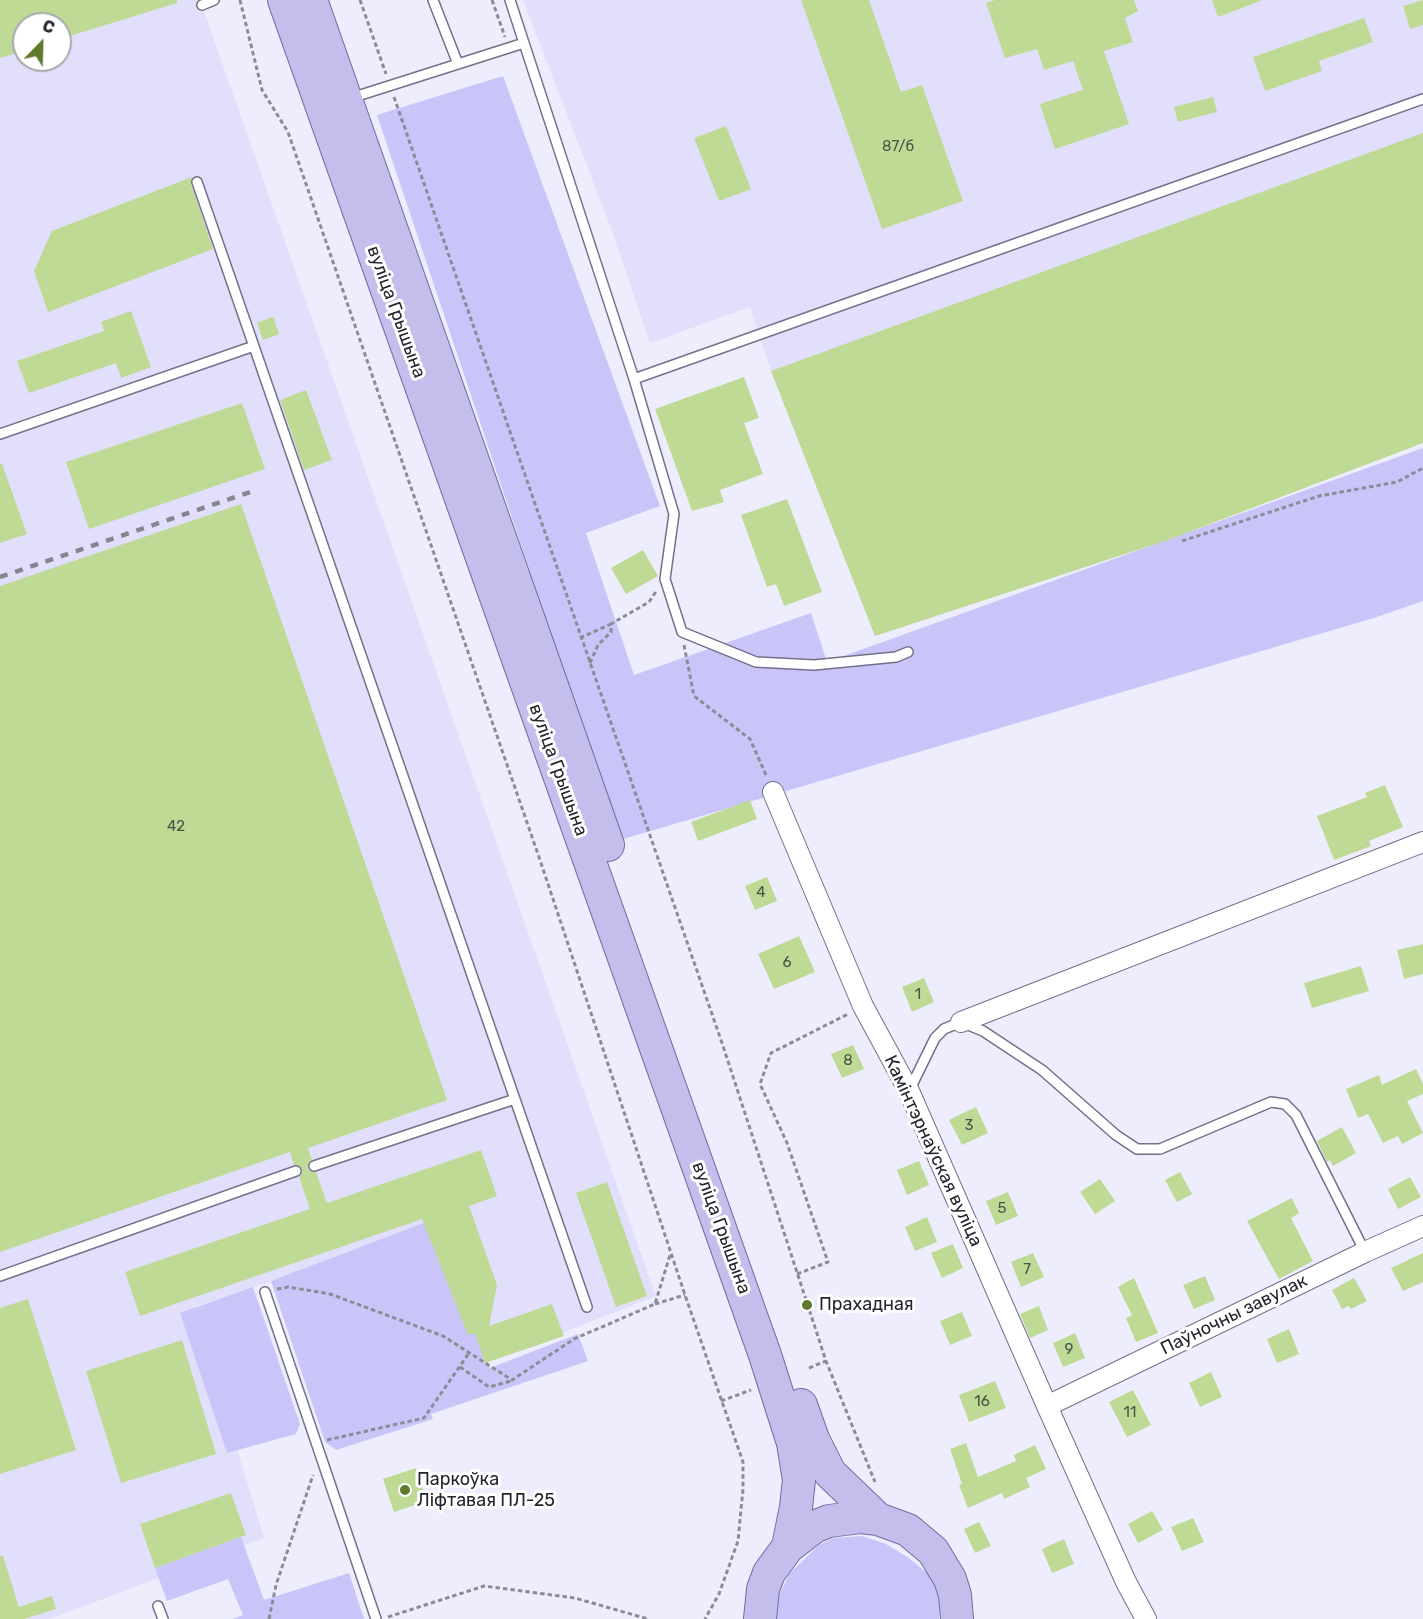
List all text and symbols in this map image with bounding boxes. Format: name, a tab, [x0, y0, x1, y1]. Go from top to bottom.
north arrow	[12, 12, 72, 72]
text: С	[40, 16, 57, 38]
house number: 87/б	[882, 138, 914, 156]
street label: вуліца Грышына	[362, 243, 430, 381]
street label: вуліца Грышына	[524, 701, 592, 839]
house number: 42	[167, 818, 185, 836]
house number: 4	[756, 884, 766, 902]
house number: 6	[782, 954, 792, 972]
house number: 1	[915, 986, 921, 1004]
house number: 8	[843, 1052, 853, 1070]
street label: Камінтэрнаўская вуліца	[879, 1052, 987, 1250]
house number: 3	[964, 1117, 974, 1135]
street label: вуліца Грышына	[687, 1159, 755, 1297]
house number: 5	[998, 1200, 1006, 1218]
house number: 7	[1023, 1261, 1031, 1279]
street label: Паўночны завулак	[1157, 1270, 1311, 1360]
place label: Прахадная	[819, 1294, 914, 1316]
marker: Прахадная	[800, 1298, 814, 1312]
house number: 9	[1065, 1341, 1073, 1359]
house number: 16	[974, 1393, 990, 1411]
house number: 11	[1124, 1404, 1136, 1422]
place label: Паркоўка Ліфтавая ПЛ-25	[417, 1469, 555, 1512]
marker: Паркоўка Ліфтавая ПЛ-25	[398, 1483, 412, 1497]

